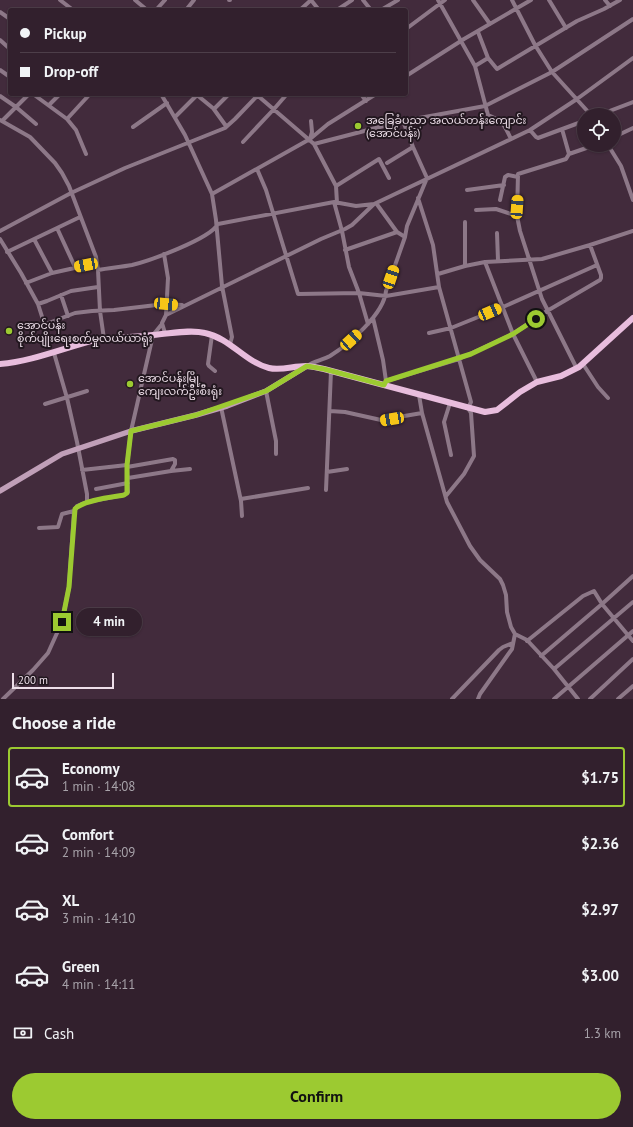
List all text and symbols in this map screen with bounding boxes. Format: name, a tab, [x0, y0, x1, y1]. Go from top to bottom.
text: Pickup	[44, 24, 87, 43]
text: Drop-off	[44, 62, 98, 81]
map controls	[577, 108, 621, 152]
button: locate	[577, 108, 621, 152]
place label: အခြေခံပညာ အလယ်တန်းကျောင်း (အောင်ပန်း)	[366, 113, 527, 142]
marker: အခြေခံပညာ အလယ်တန်းကျောင်း (အောင်ပန်း)	[353, 121, 363, 131]
car	[510, 195, 524, 219]
car	[73, 257, 99, 273]
car	[381, 264, 401, 290]
car	[154, 297, 178, 311]
car	[477, 302, 503, 322]
route start	[527, 310, 545, 328]
place label: အောင်ပန်း စိုက်ပျိုးရေးစက်မှုလယ်ယာရုံး	[17, 318, 153, 347]
marker: အောင်ပန်း စိုက်ပျိုးရေးစက်မှုလယ်ယာရုံး	[4, 326, 14, 336]
car	[338, 328, 364, 352]
place label: အောင်ပန်းမြို့ ကျေးလက်ဦးစီးရုံး	[138, 371, 222, 400]
marker: အောင်ပန်းမြို့ ကျေးလက်ဦးစီးရုံး	[125, 379, 135, 389]
car	[379, 411, 405, 427]
callout: 4 min	[76, 608, 142, 636]
route end	[53, 613, 71, 631]
text: 4 min	[93, 613, 125, 630]
scale bar	[12, 671, 114, 690]
text: 200 m	[18, 673, 48, 687]
text: Choose a ride	[12, 711, 116, 734]
icon: car	[14, 759, 50, 795]
text: Economy	[62, 759, 120, 778]
text: $1.75	[581, 768, 619, 787]
text: 1 min · 14:08	[62, 778, 135, 795]
icon: car	[14, 825, 50, 861]
text: Comfort	[62, 825, 114, 844]
text: $2.36	[581, 834, 619, 853]
text: 2 min · 14:09	[62, 844, 135, 861]
icon: car	[14, 891, 50, 927]
text: XL	[62, 891, 79, 910]
text: $2.97	[581, 900, 619, 919]
text: 3 min · 14:10	[62, 910, 135, 927]
icon: car	[14, 957, 50, 993]
text: Green	[62, 957, 100, 976]
text: $3.00	[581, 966, 619, 985]
text: 4 min · 14:11	[62, 976, 135, 993]
icon: cash	[12, 1022, 34, 1044]
text: Cash	[44, 1024, 74, 1043]
text: 1.3 km	[584, 1025, 621, 1042]
button: Confirm	[12, 1073, 621, 1119]

